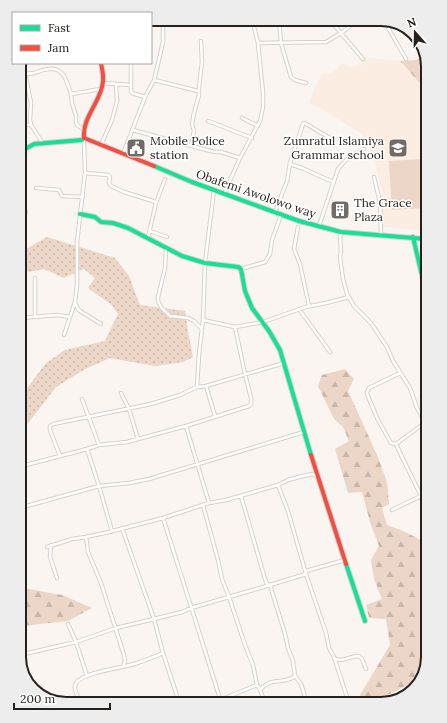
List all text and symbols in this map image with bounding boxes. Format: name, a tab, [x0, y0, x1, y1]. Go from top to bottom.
legend	[12, 12, 152, 64]
north arrow	[395, 12, 435, 52]
text: N	[405, 14, 418, 31]
text: Fast	[48, 20, 71, 35]
text: Jam	[47, 40, 69, 55]
place label: Mobile Police station	[150, 133, 225, 162]
place label: Zumratul Islamiya Grammar school	[284, 133, 384, 162]
public building icon: Mobile Police station	[125, 137, 147, 159]
school or university icon: Zumratul Islamiya Grammar school	[387, 137, 409, 159]
street label: Obafemi Awolowo way	[194, 166, 319, 221]
place label: The Grace Plaza	[354, 195, 412, 224]
building icon: The Grace Plaza	[329, 199, 351, 221]
scale bar	[14, 685, 110, 711]
text: 200 m	[20, 691, 56, 706]

